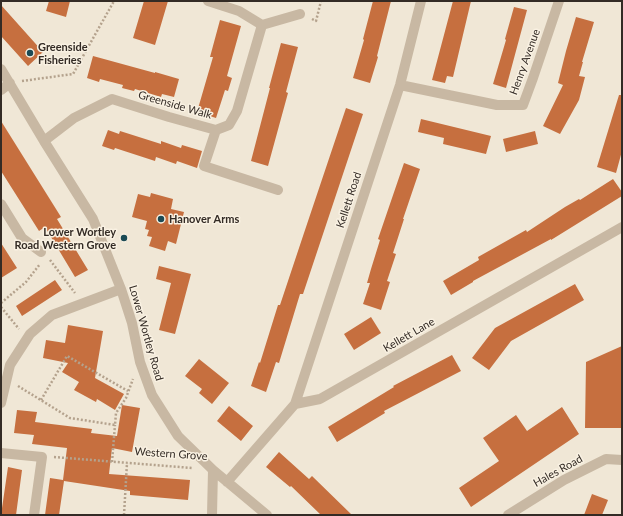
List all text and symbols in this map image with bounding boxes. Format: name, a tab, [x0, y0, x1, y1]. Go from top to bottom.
street label: Henry Avenue	[507, 27, 543, 97]
place label: Greenside Fisheries	[38, 40, 88, 66]
marker: Greenside Fisheries	[25, 48, 35, 58]
street label: Greenside Walk	[137, 88, 213, 122]
street label: Kellett Road	[334, 170, 364, 230]
place label: Hanover Arms	[169, 212, 239, 226]
marker: Hanover Arms	[156, 214, 166, 224]
place label: Lower Wortley Road Western Grove	[14, 225, 116, 251]
marker: Lower Wortley Road Western Grove	[119, 233, 129, 243]
street label: Lower Wortley Road	[126, 284, 166, 382]
street label: Kellett Lane	[381, 315, 437, 355]
street label: Western Grove	[134, 445, 208, 463]
street label: Hales Road	[531, 452, 585, 490]

